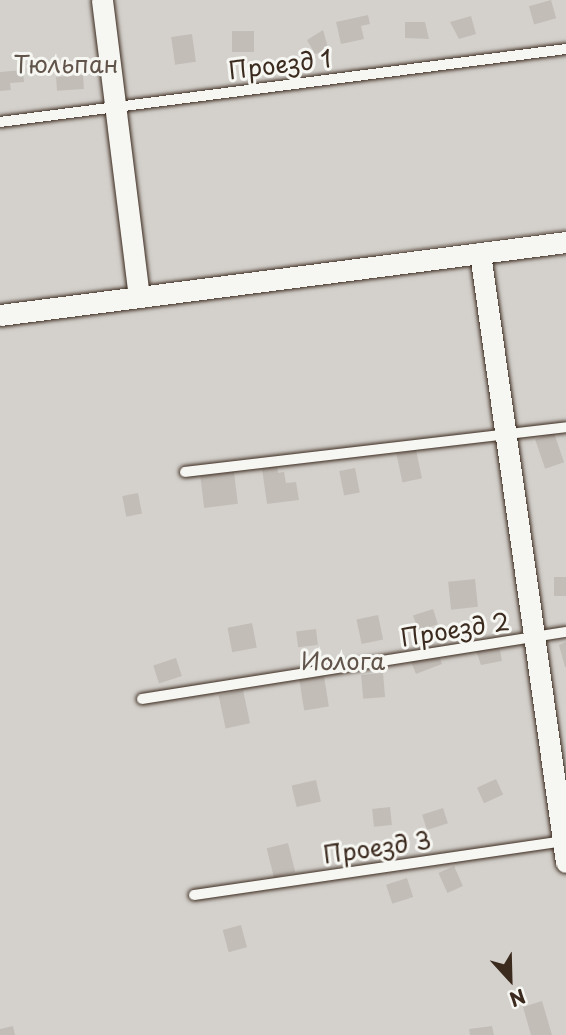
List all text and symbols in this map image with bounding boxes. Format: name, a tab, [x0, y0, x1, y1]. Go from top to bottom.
street label: Проезд 1	[227, 43, 333, 85]
park label: Тюльпан	[14, 50, 118, 78]
street label: Проезд 2	[398, 606, 512, 652]
park label: Иолога	[301, 647, 385, 675]
street label: Проезд 3	[321, 825, 433, 869]
north arrow	[475, 944, 545, 1014]
text: N	[506, 983, 530, 1014]

